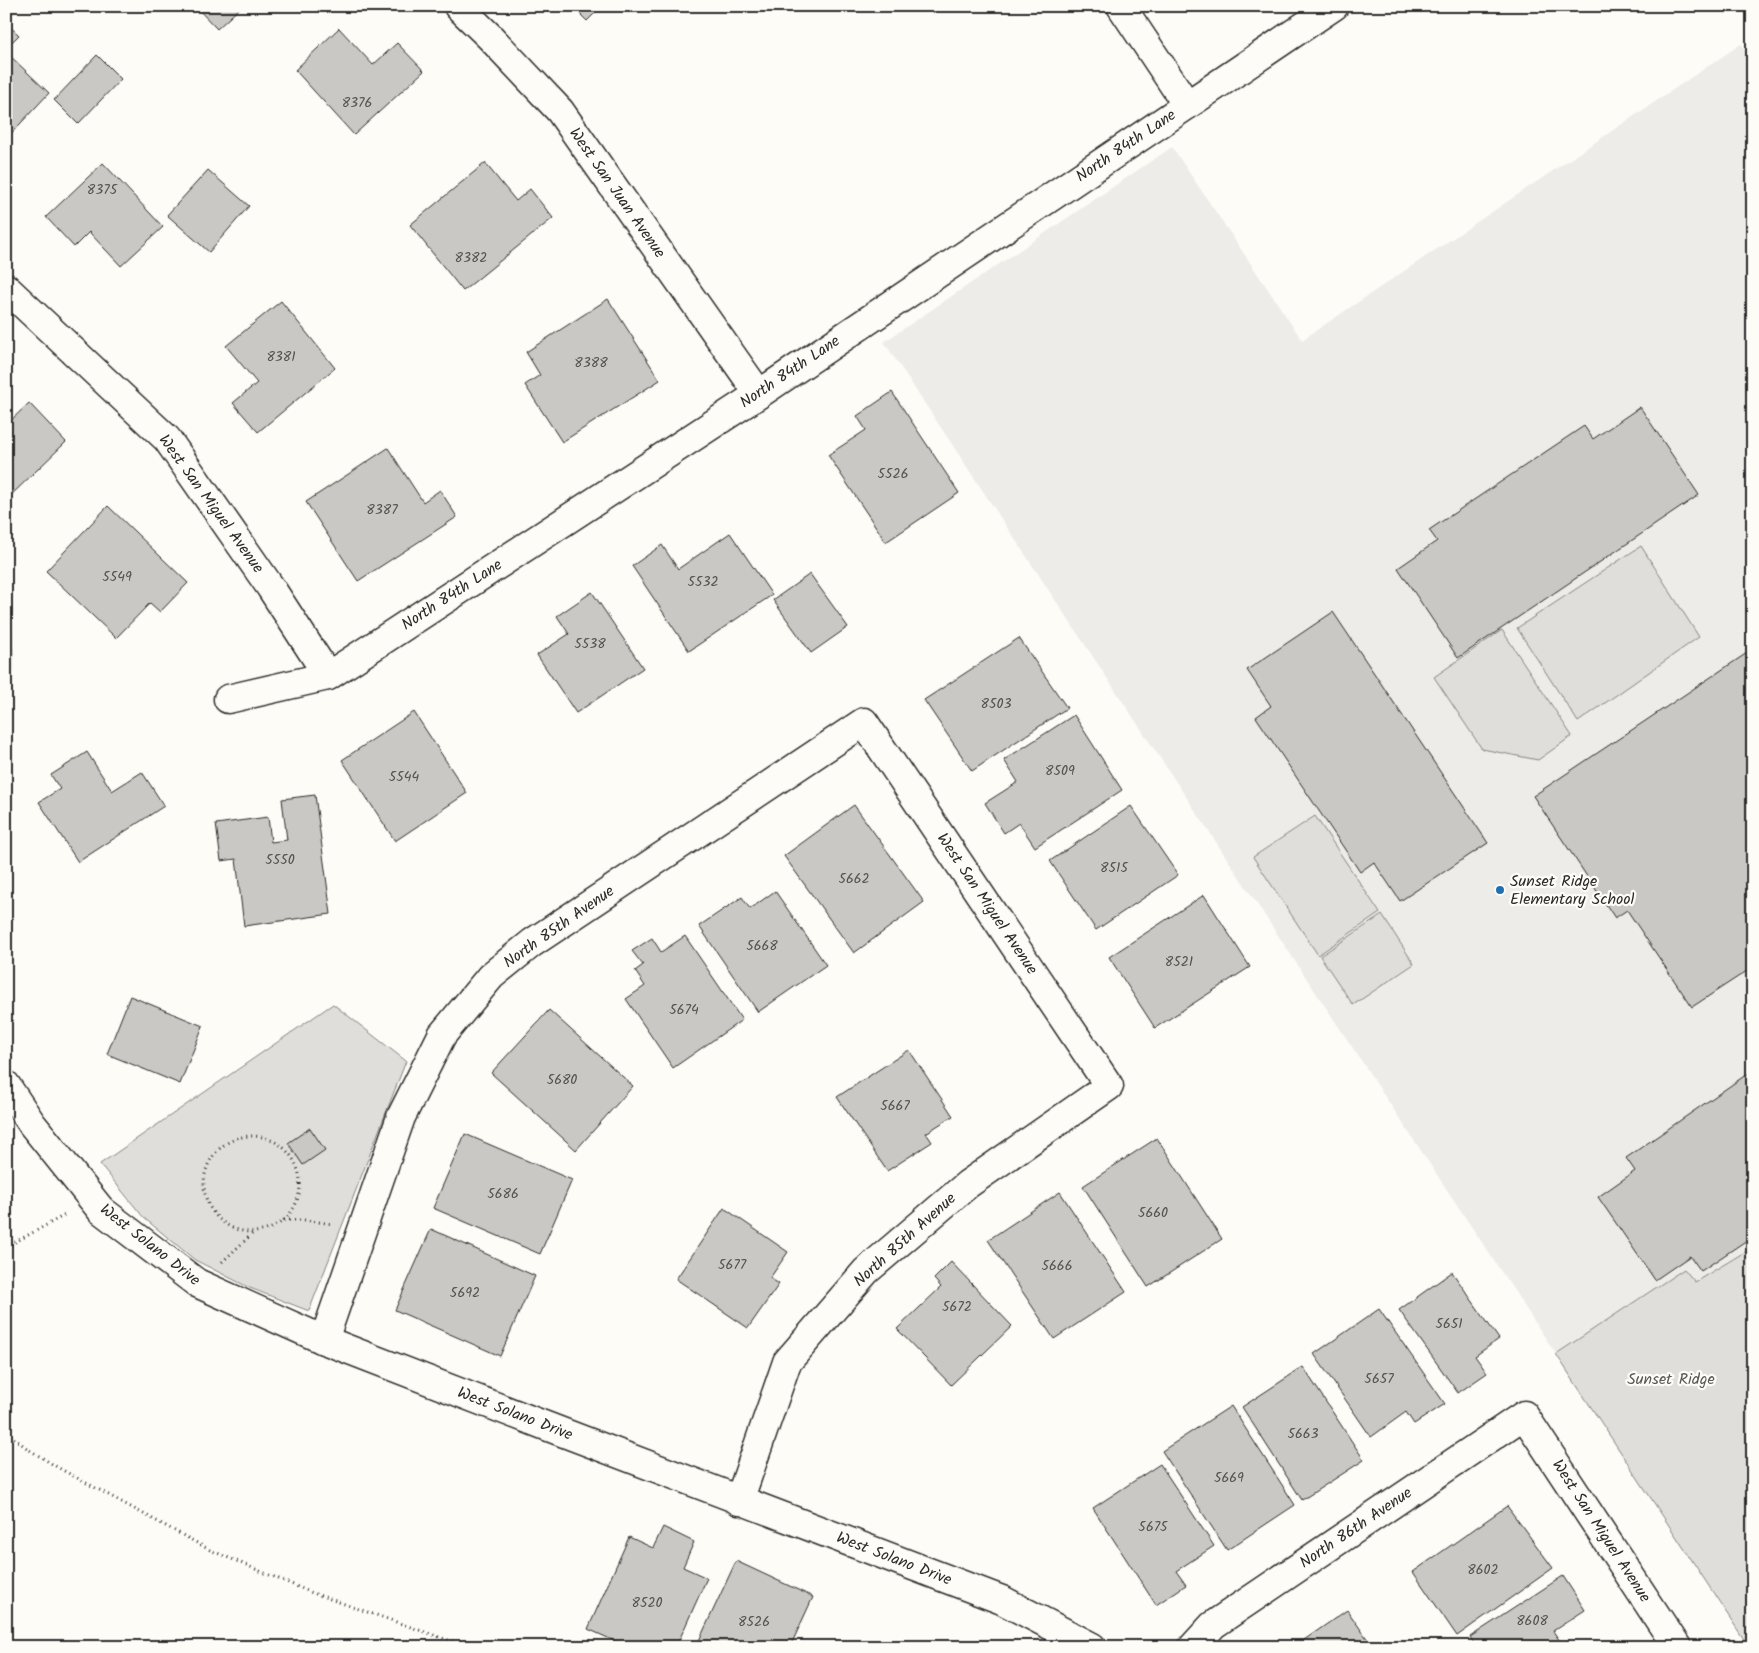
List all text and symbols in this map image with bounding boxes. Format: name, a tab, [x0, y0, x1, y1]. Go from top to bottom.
house number: 8376	[342, 92, 372, 114]
street label: North 84th Lane	[1071, 103, 1181, 189]
street label: West San Juan Avenue	[562, 122, 672, 264]
house number: 8375	[87, 179, 119, 201]
house number: 8382	[455, 247, 487, 269]
street label: North 84th Lane	[735, 329, 845, 415]
house number: 8381	[266, 346, 296, 368]
house number: 8388	[574, 352, 608, 374]
street label: West San Miguel Avenue	[152, 429, 270, 579]
house number: 5526	[878, 463, 908, 485]
house number: 8387	[366, 499, 398, 521]
street label: North 84th Lane	[396, 553, 508, 637]
house number: 5549	[102, 566, 132, 588]
house number: 5532	[687, 571, 719, 593]
house number: 5538	[574, 633, 606, 655]
house number: 8503	[981, 693, 1011, 715]
house number: 8509	[1045, 760, 1075, 782]
house number: 5544	[389, 766, 420, 788]
street label: West San Miguel Avenue	[930, 828, 1044, 980]
house number: 5550	[265, 849, 295, 871]
house number: 8515	[1100, 857, 1129, 879]
house number: 5662	[838, 868, 870, 890]
place label: Sunset Ridge Elementary School	[1510, 869, 1635, 912]
street label: North 85th Avenue	[498, 879, 620, 975]
marker: Sunset Ridge Elementary School	[1494, 884, 1506, 896]
house number: 5668	[746, 935, 778, 957]
house number: 8521	[1165, 951, 1193, 973]
house number: 5674	[669, 999, 699, 1021]
house number: 5680	[547, 1069, 577, 1091]
house number: 5667	[880, 1095, 910, 1117]
house number: 5686	[487, 1183, 519, 1205]
street label: North 85th Avenue	[848, 1187, 962, 1293]
street label: West Solano Drive	[94, 1198, 206, 1292]
house number: 5660	[1138, 1202, 1168, 1224]
house number: 5677	[718, 1254, 747, 1276]
house number: 5666	[1042, 1255, 1072, 1277]
house number: 5692	[450, 1282, 480, 1304]
house number: 5672	[942, 1296, 972, 1318]
house number: 5651	[1435, 1313, 1463, 1335]
park label: Sunset Ridge	[1627, 1367, 1715, 1392]
house number: 5657	[1364, 1368, 1394, 1390]
street label: West Solano Drive	[454, 1380, 576, 1448]
house number: 5663	[1287, 1423, 1319, 1445]
street label: West San Miguel Avenue	[1545, 1454, 1657, 1608]
house number: 5669	[1214, 1467, 1244, 1489]
street label: North 86th Avenue	[1295, 1481, 1417, 1575]
house number: 5675	[1138, 1516, 1169, 1538]
street label: West Solano Drive	[833, 1525, 955, 1593]
house number: 8602	[1467, 1559, 1499, 1581]
house number: 8520	[631, 1592, 663, 1614]
house number: 8608	[1516, 1610, 1548, 1632]
house number: 8526	[738, 1611, 770, 1633]

